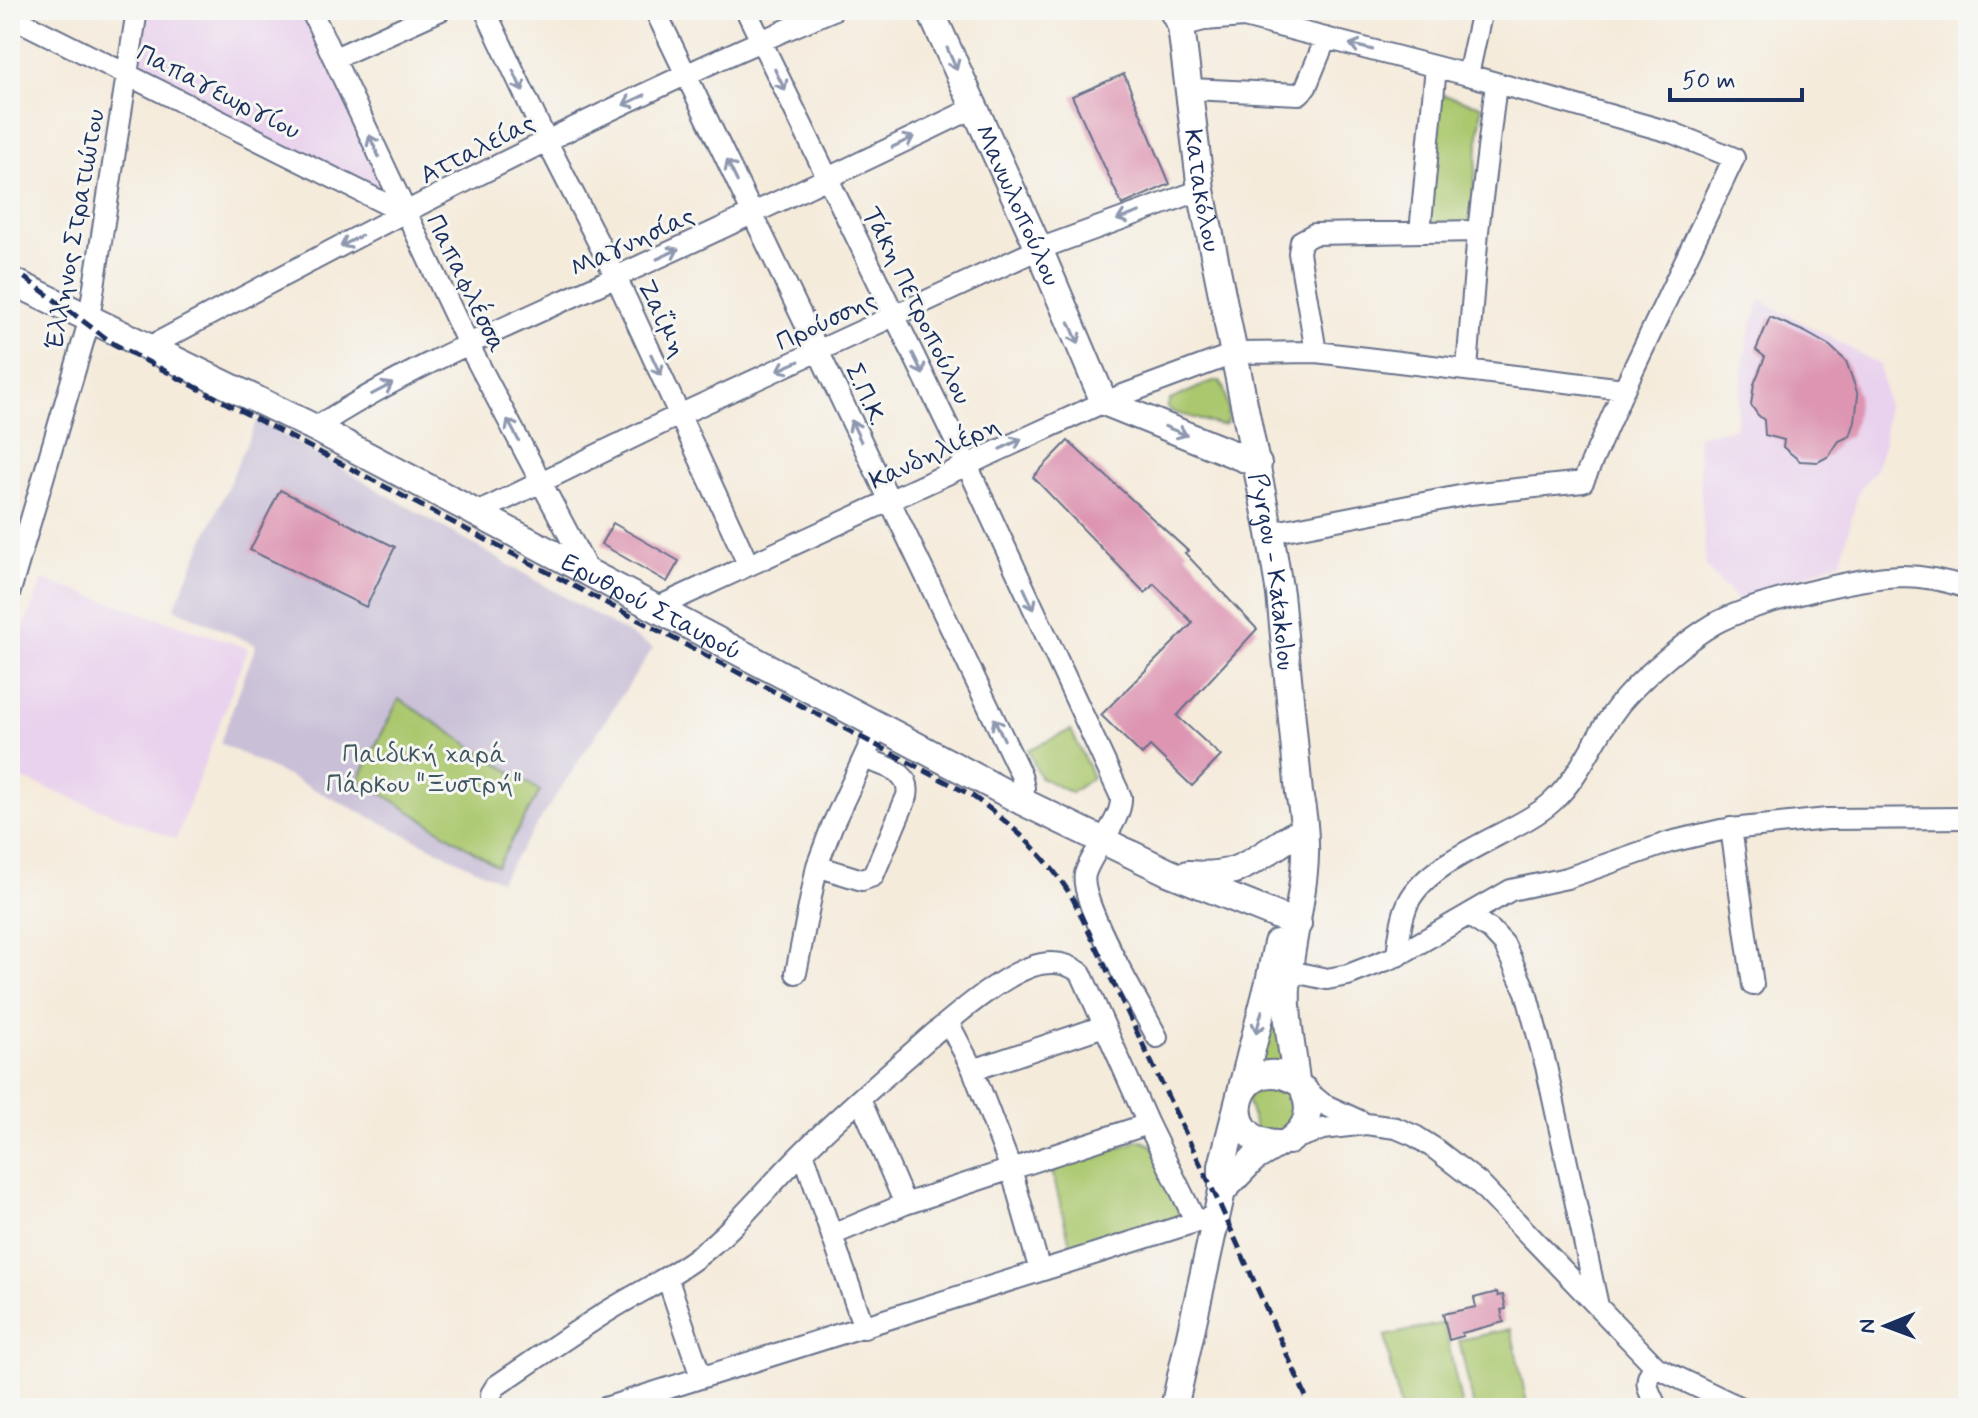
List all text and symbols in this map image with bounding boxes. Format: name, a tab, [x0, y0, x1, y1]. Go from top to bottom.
street label: Παπαγεωργίου	[131, 37, 306, 149]
one-way arrow	[1348, 39, 1374, 54]
one-way arrow	[945, 47, 960, 71]
scale bar	[1670, 52, 1802, 102]
text: 50 m	[1682, 66, 1736, 97]
one-way arrow	[511, 68, 526, 92]
one-way arrow	[773, 68, 788, 92]
one-way arrow	[623, 93, 647, 108]
street label: Ατταλείας	[415, 106, 541, 193]
street label: Έλληνος Στρατιώτου	[38, 107, 114, 352]
street label: Μανωλοπούλου	[966, 120, 1068, 291]
street label: Κατακόλου	[1175, 127, 1228, 255]
one-way arrow	[366, 134, 381, 158]
one-way arrow	[890, 134, 914, 149]
one-way arrow	[724, 159, 739, 183]
street label: Μαγνησίας	[565, 199, 700, 286]
street label: Τάκη Πετροπούλου	[854, 201, 979, 410]
street label: Παπαφλέσσα	[417, 209, 513, 359]
one-way arrow	[1116, 210, 1141, 225]
one-way arrow	[340, 234, 364, 250]
one-way arrow	[655, 245, 680, 260]
street label: Ζαΐμη	[628, 274, 694, 363]
street label: Προύσσης	[771, 284, 883, 360]
one-way arrow	[1068, 320, 1083, 345]
one-way arrow	[911, 352, 926, 376]
one-way arrow	[649, 353, 664, 377]
street label: Σ.Π.Κ.	[836, 358, 894, 431]
one-way arrow	[776, 360, 800, 375]
one-way arrow	[370, 380, 394, 396]
street label: Κανδηλιέρη	[864, 409, 1006, 499]
one-way arrow	[504, 418, 520, 442]
one-way arrow	[848, 419, 863, 443]
one-way arrow	[1163, 425, 1188, 439]
one-way arrow	[998, 436, 1023, 451]
street label: Pyrgou - Katakolou	[1239, 470, 1302, 672]
street label: Ερυθρού Σταυρού	[555, 546, 747, 669]
one-way arrow	[1022, 587, 1037, 611]
one-way arrow	[991, 718, 1006, 742]
park label: Παιδική χαρά Πάρκου "Ξυστρή"	[326, 738, 522, 802]
one-way arrow	[1251, 1008, 1266, 1034]
north arrow	[1846, 1286, 1926, 1366]
text: N	[1854, 1319, 1882, 1334]

